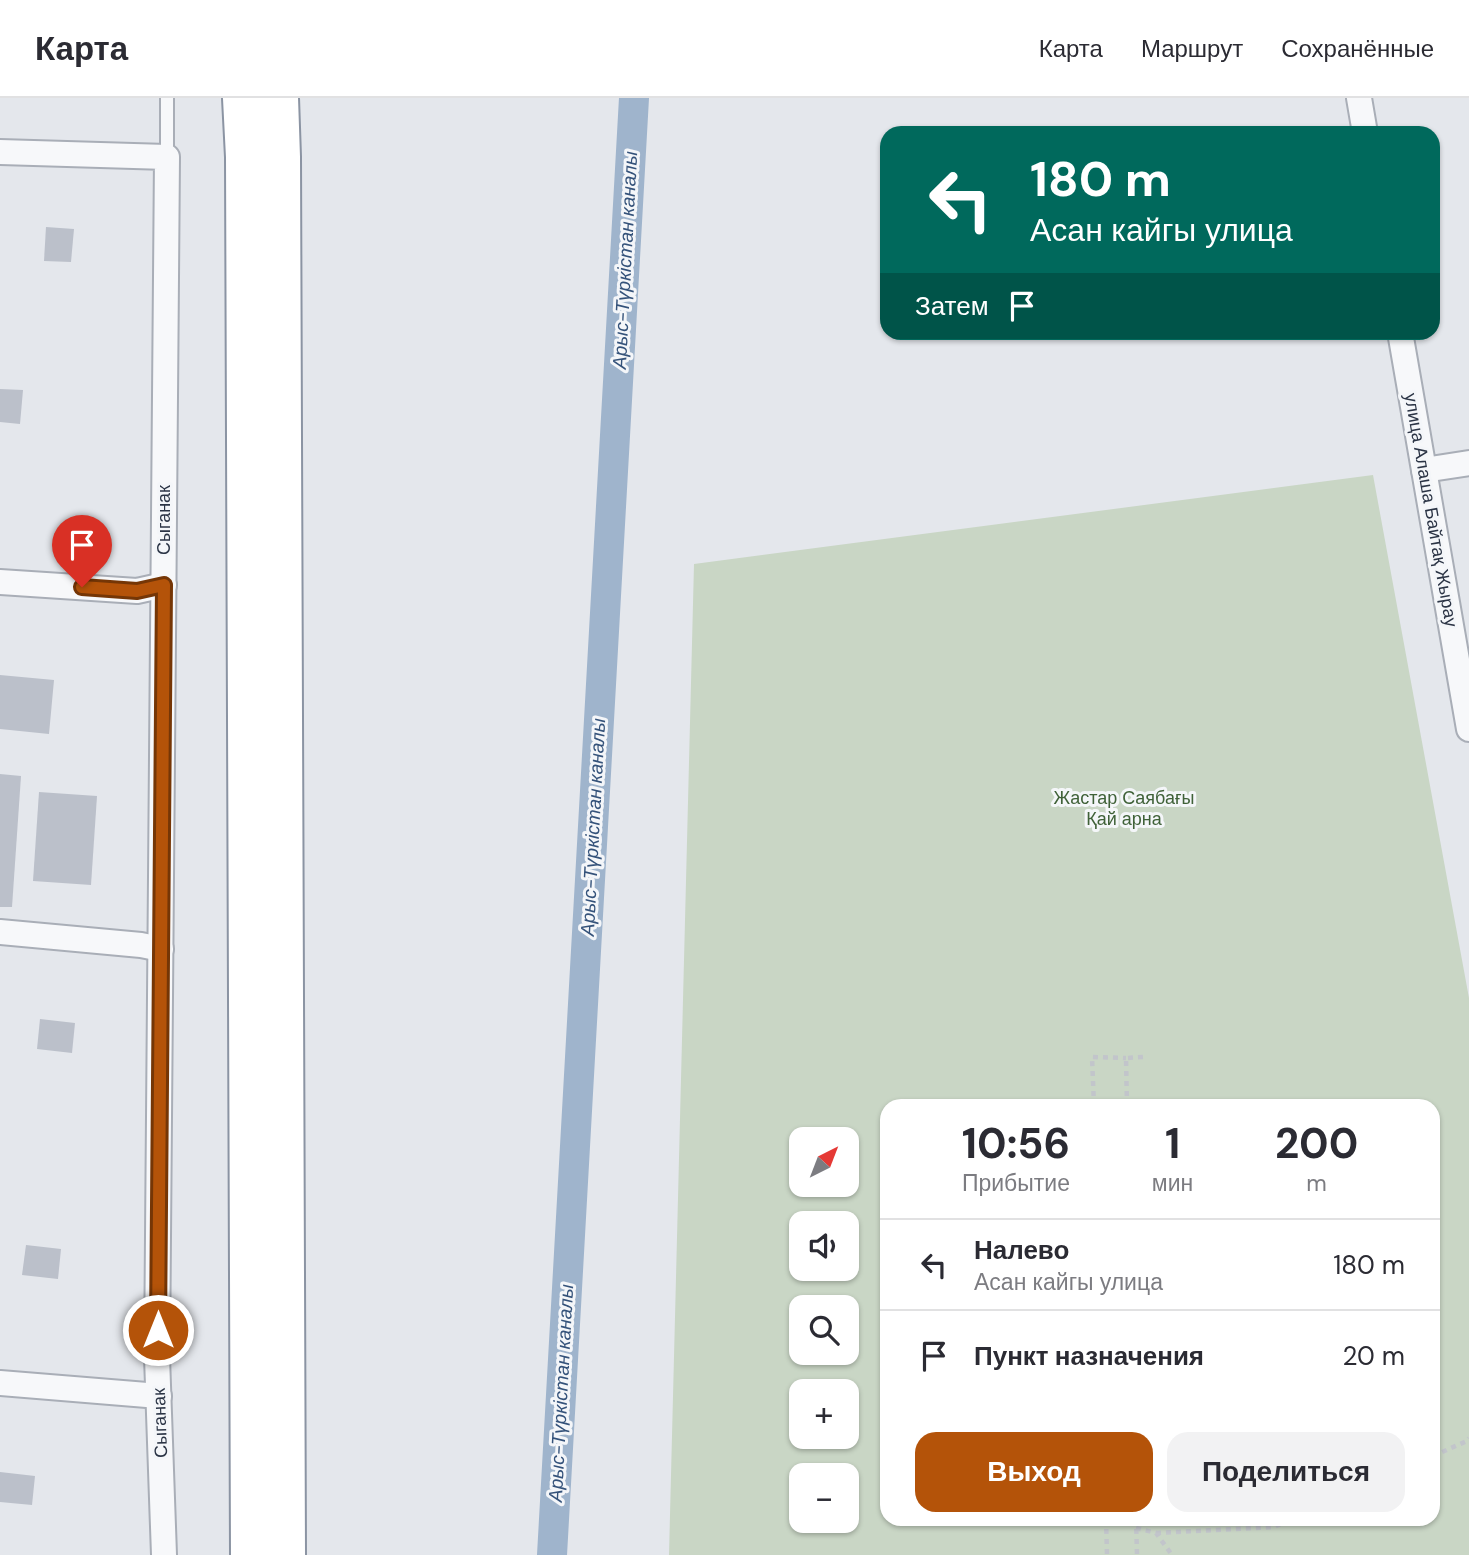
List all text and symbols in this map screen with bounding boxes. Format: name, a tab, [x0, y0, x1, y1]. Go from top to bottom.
text: Карта	[35, 27, 128, 70]
text: Карта	[1039, 33, 1103, 64]
text: Маршрут	[1141, 33, 1243, 64]
text: Сохранённые	[1281, 33, 1434, 64]
text: 180 m	[1030, 147, 1171, 211]
water label: Арыс-Түркістан каналы	[607, 151, 643, 370]
icon: left	[915, 154, 1006, 245]
text: Асан кайгы улица	[1030, 209, 1293, 251]
icon: arrive	[1003, 287, 1041, 325]
text: Затем	[915, 289, 989, 323]
street label: улица Алаша Байтақ Жырау	[1399, 391, 1463, 629]
street label: Сыганак	[152, 485, 176, 555]
pin	[52, 515, 112, 587]
icon: arrive	[63, 526, 101, 564]
water label: Арыс-Түркістан каналы	[575, 718, 611, 937]
park label: Жастар Саябағы Қай арна	[1053, 786, 1195, 831]
text: 10:56	[962, 1116, 1070, 1171]
text: 1	[1165, 1116, 1180, 1171]
text: 200	[1275, 1116, 1358, 1171]
north arrow	[789, 1127, 859, 1197]
map controls	[789, 1127, 859, 1533]
text: Прибытие	[962, 1168, 1070, 1198]
text: мин	[1152, 1168, 1193, 1198]
text: m	[1306, 1168, 1327, 1198]
button: sound	[789, 1211, 859, 1281]
text: Налево	[974, 1233, 1069, 1267]
icon: left	[915, 1246, 953, 1284]
text: 180 m	[1333, 1248, 1405, 1282]
text: Асан кайгы улица	[974, 1267, 1163, 1297]
water label: Арыс-Түркістан каналы	[543, 1284, 579, 1503]
position arrow	[121, 1293, 195, 1367]
button: search	[789, 1295, 859, 1365]
icon: arrive	[915, 1337, 953, 1375]
text: Пункт назначения	[974, 1339, 1204, 1373]
text: 20 m	[1342, 1339, 1405, 1373]
button: +	[789, 1379, 859, 1449]
street label: Сыганак	[147, 1388, 173, 1458]
button: Выход	[915, 1432, 1153, 1512]
button: Поделиться	[1167, 1432, 1405, 1512]
button: −	[789, 1463, 859, 1533]

